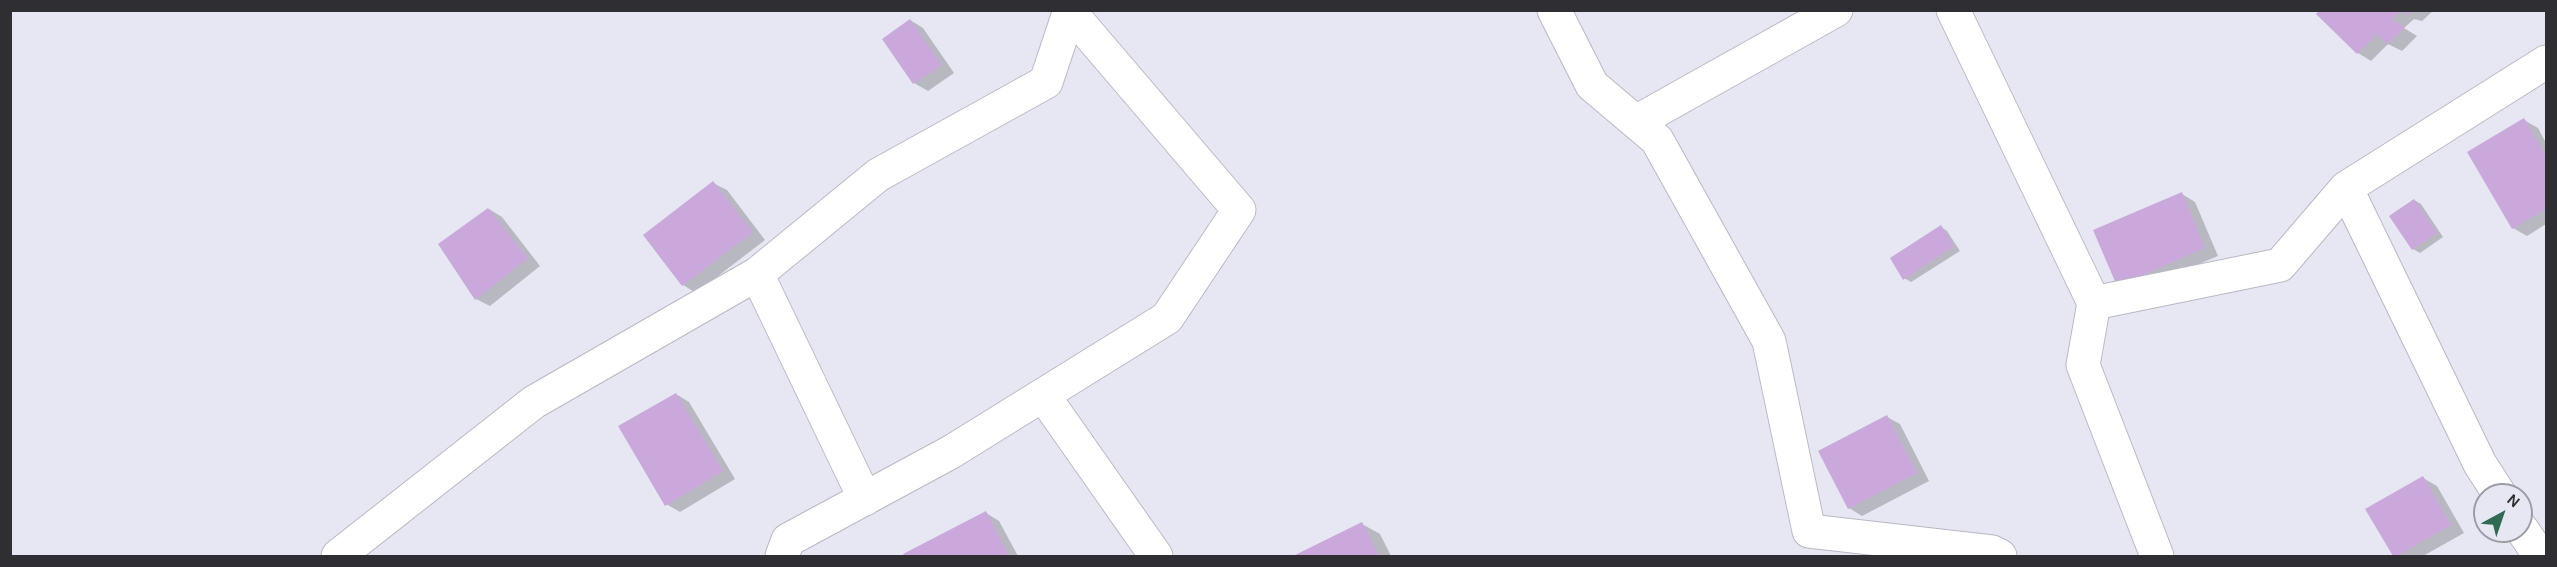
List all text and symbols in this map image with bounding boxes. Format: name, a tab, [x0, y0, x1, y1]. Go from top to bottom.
north arrow	[2473, 483, 2533, 543]
text: N	[2503, 489, 2524, 511]

